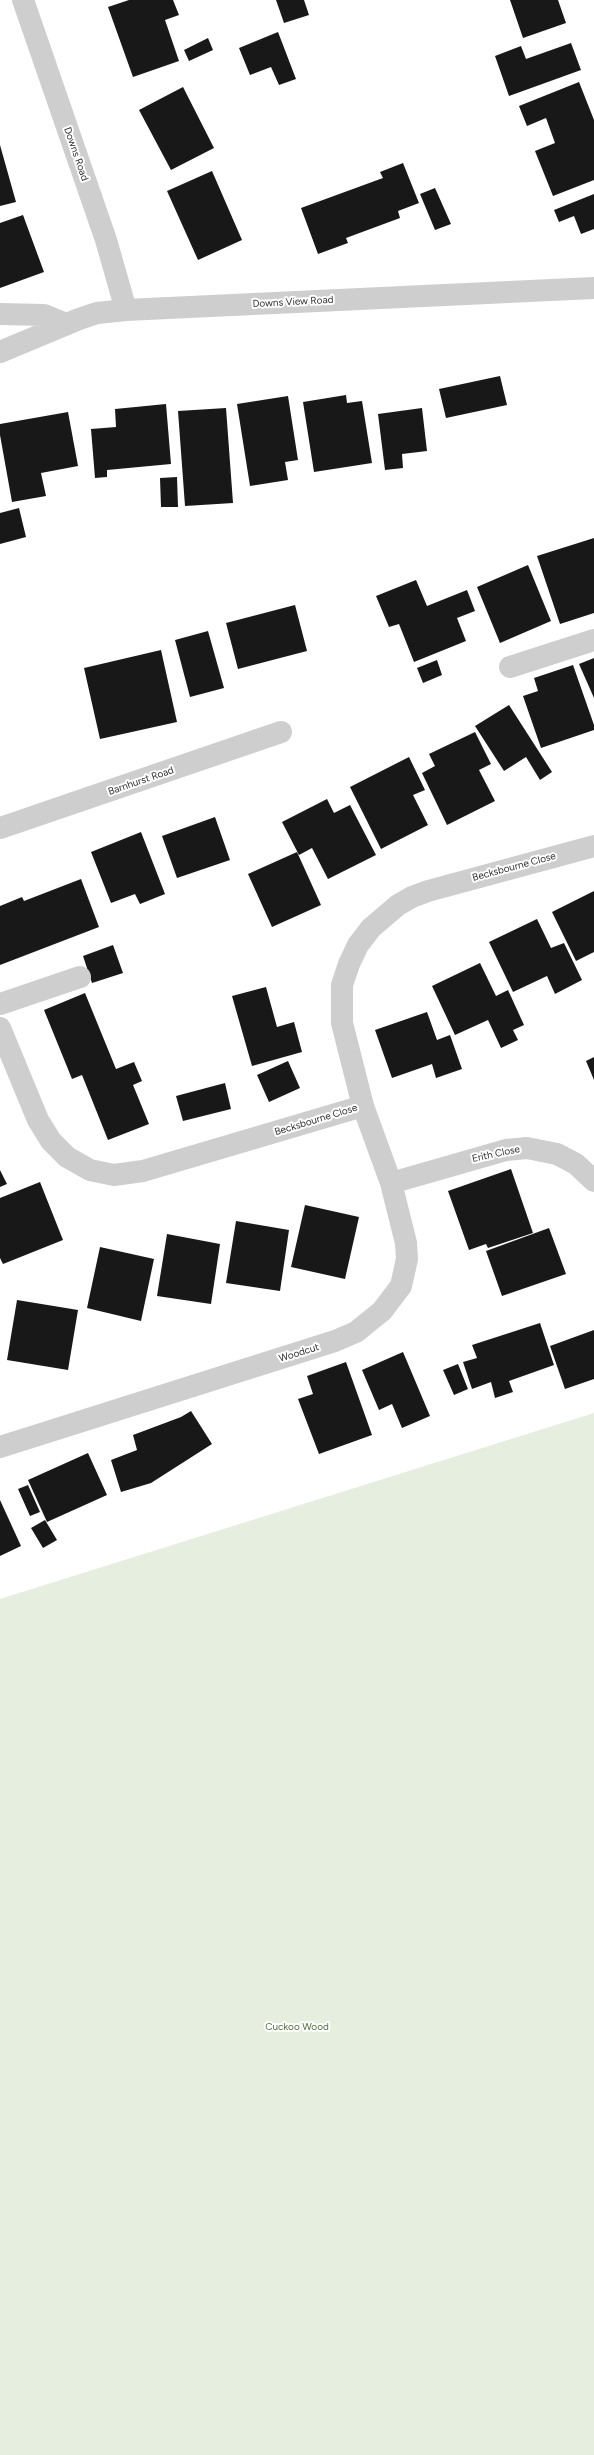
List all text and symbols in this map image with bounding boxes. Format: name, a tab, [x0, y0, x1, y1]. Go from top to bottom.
street label: Downs Road	[61, 126, 91, 182]
street label: Downs View Road	[252, 294, 334, 310]
street label: Barnhurst Road	[107, 764, 175, 798]
street label: Becksbourne Close	[471, 850, 557, 884]
street label: Becksbourne Close	[273, 1102, 359, 1138]
street label: Erith Close	[471, 1143, 521, 1165]
street label: Woodcut	[277, 1341, 321, 1365]
park label: Cuckoo Wood	[265, 2021, 329, 2033]

